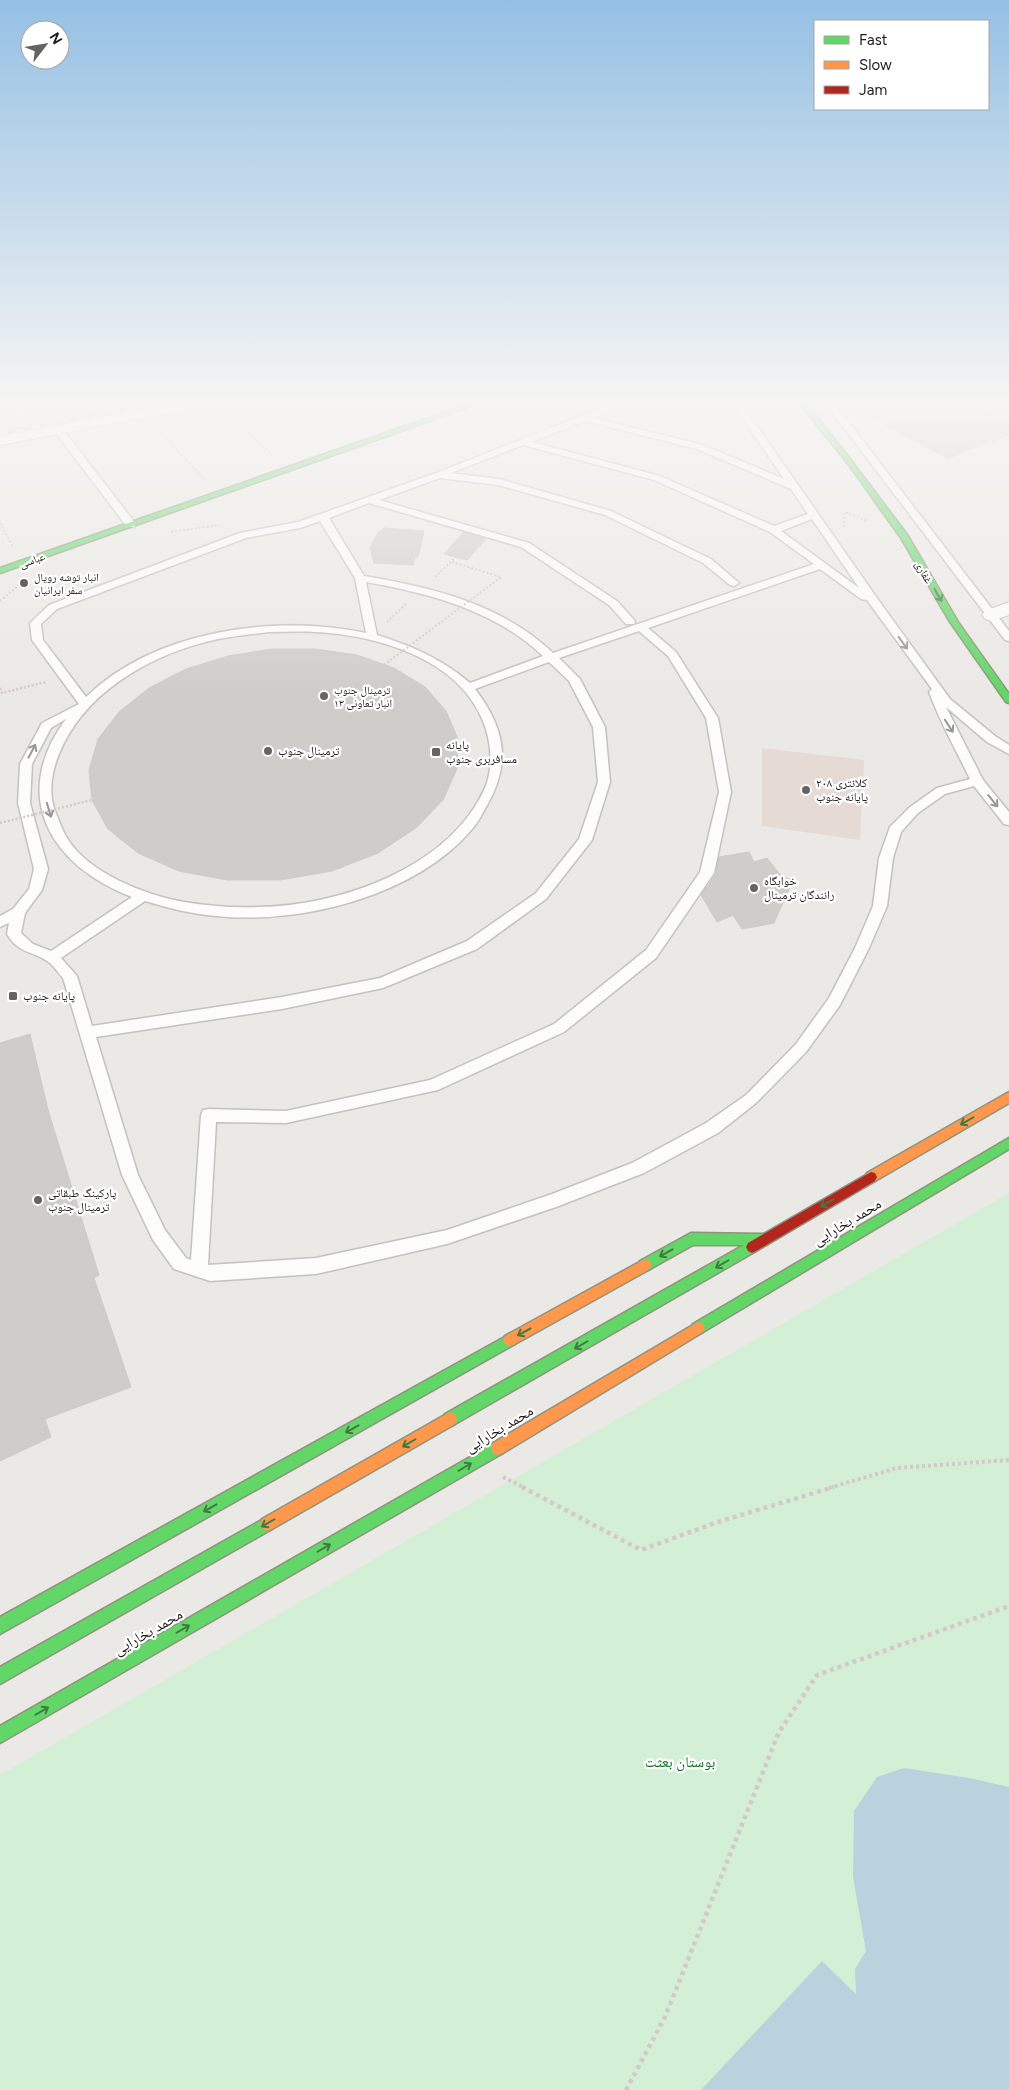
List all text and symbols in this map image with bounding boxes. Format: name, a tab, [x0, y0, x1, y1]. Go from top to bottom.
north arrow	[20, 20, 70, 70]
legend	[814, 20, 989, 110]
text: N	[46, 30, 66, 48]
text: Fast	[859, 31, 888, 49]
text: Slow	[859, 56, 892, 74]
text: Jam	[859, 81, 887, 99]
street label: عباسی	[18, 550, 47, 571]
street label: غفاری	[912, 559, 935, 586]
place label: انبار توشه رویال سفر ایرانیان	[34, 571, 99, 597]
marker: انبار توشه رویال سفر ایرانیان	[18, 577, 30, 589]
one-way arrow	[934, 588, 944, 602]
one-way arrow	[898, 636, 909, 649]
place label: ترمینال جنوب انبار تعاونی ۱۳	[334, 684, 392, 710]
marker: ترمینال جنوب انبار تعاونی ۱۳	[318, 690, 330, 702]
one-way arrow	[944, 718, 954, 732]
place label: پایانه مسافربری جنوب	[446, 738, 517, 766]
place label: ترمینال جنوب	[278, 744, 340, 758]
one-way arrow	[28, 745, 38, 759]
marker: ترمینال جنوب	[262, 745, 274, 757]
marker: پایانه مسافربری جنوب	[430, 746, 442, 758]
place label: کلانتری ۲۰۸ پایانه جنوب	[816, 776, 868, 804]
marker: کلانتری ۲۰۸ پایانه جنوب	[800, 784, 812, 796]
one-way arrow	[987, 794, 998, 807]
one-way arrow	[44, 802, 54, 818]
place label: خوابگاه رانندگان ترمینال	[764, 874, 835, 902]
marker: خوابگاه رانندگان ترمینال	[748, 882, 760, 894]
place label: پایانه جنوب	[23, 989, 75, 1003]
marker: پایانه جنوب	[7, 990, 19, 1002]
one-way arrow	[960, 1117, 974, 1127]
place label: پارکینگ طبقاتی ترمینال جنوب	[48, 1186, 117, 1214]
marker: پارکینگ طبقاتی ترمینال جنوب	[32, 1194, 44, 1206]
street label: محمد بخارایی	[810, 1194, 885, 1250]
one-way arrow	[820, 1199, 834, 1209]
one-way arrow	[659, 1248, 674, 1258]
one-way arrow	[714, 1259, 729, 1269]
one-way arrow	[518, 1328, 532, 1338]
one-way arrow	[574, 1340, 588, 1350]
street label: محمد بخارایی	[462, 1401, 537, 1457]
one-way arrow	[345, 1425, 360, 1434]
one-way arrow	[402, 1438, 417, 1448]
one-way arrow	[457, 1462, 471, 1472]
one-way arrow	[203, 1503, 218, 1513]
one-way arrow	[260, 1518, 275, 1528]
one-way arrow	[316, 1543, 330, 1553]
street label: محمد بخارایی	[110, 1605, 186, 1660]
one-way arrow	[175, 1624, 190, 1634]
one-way arrow	[35, 1705, 49, 1715]
park label: بوستان بعثت	[645, 1753, 715, 1772]

